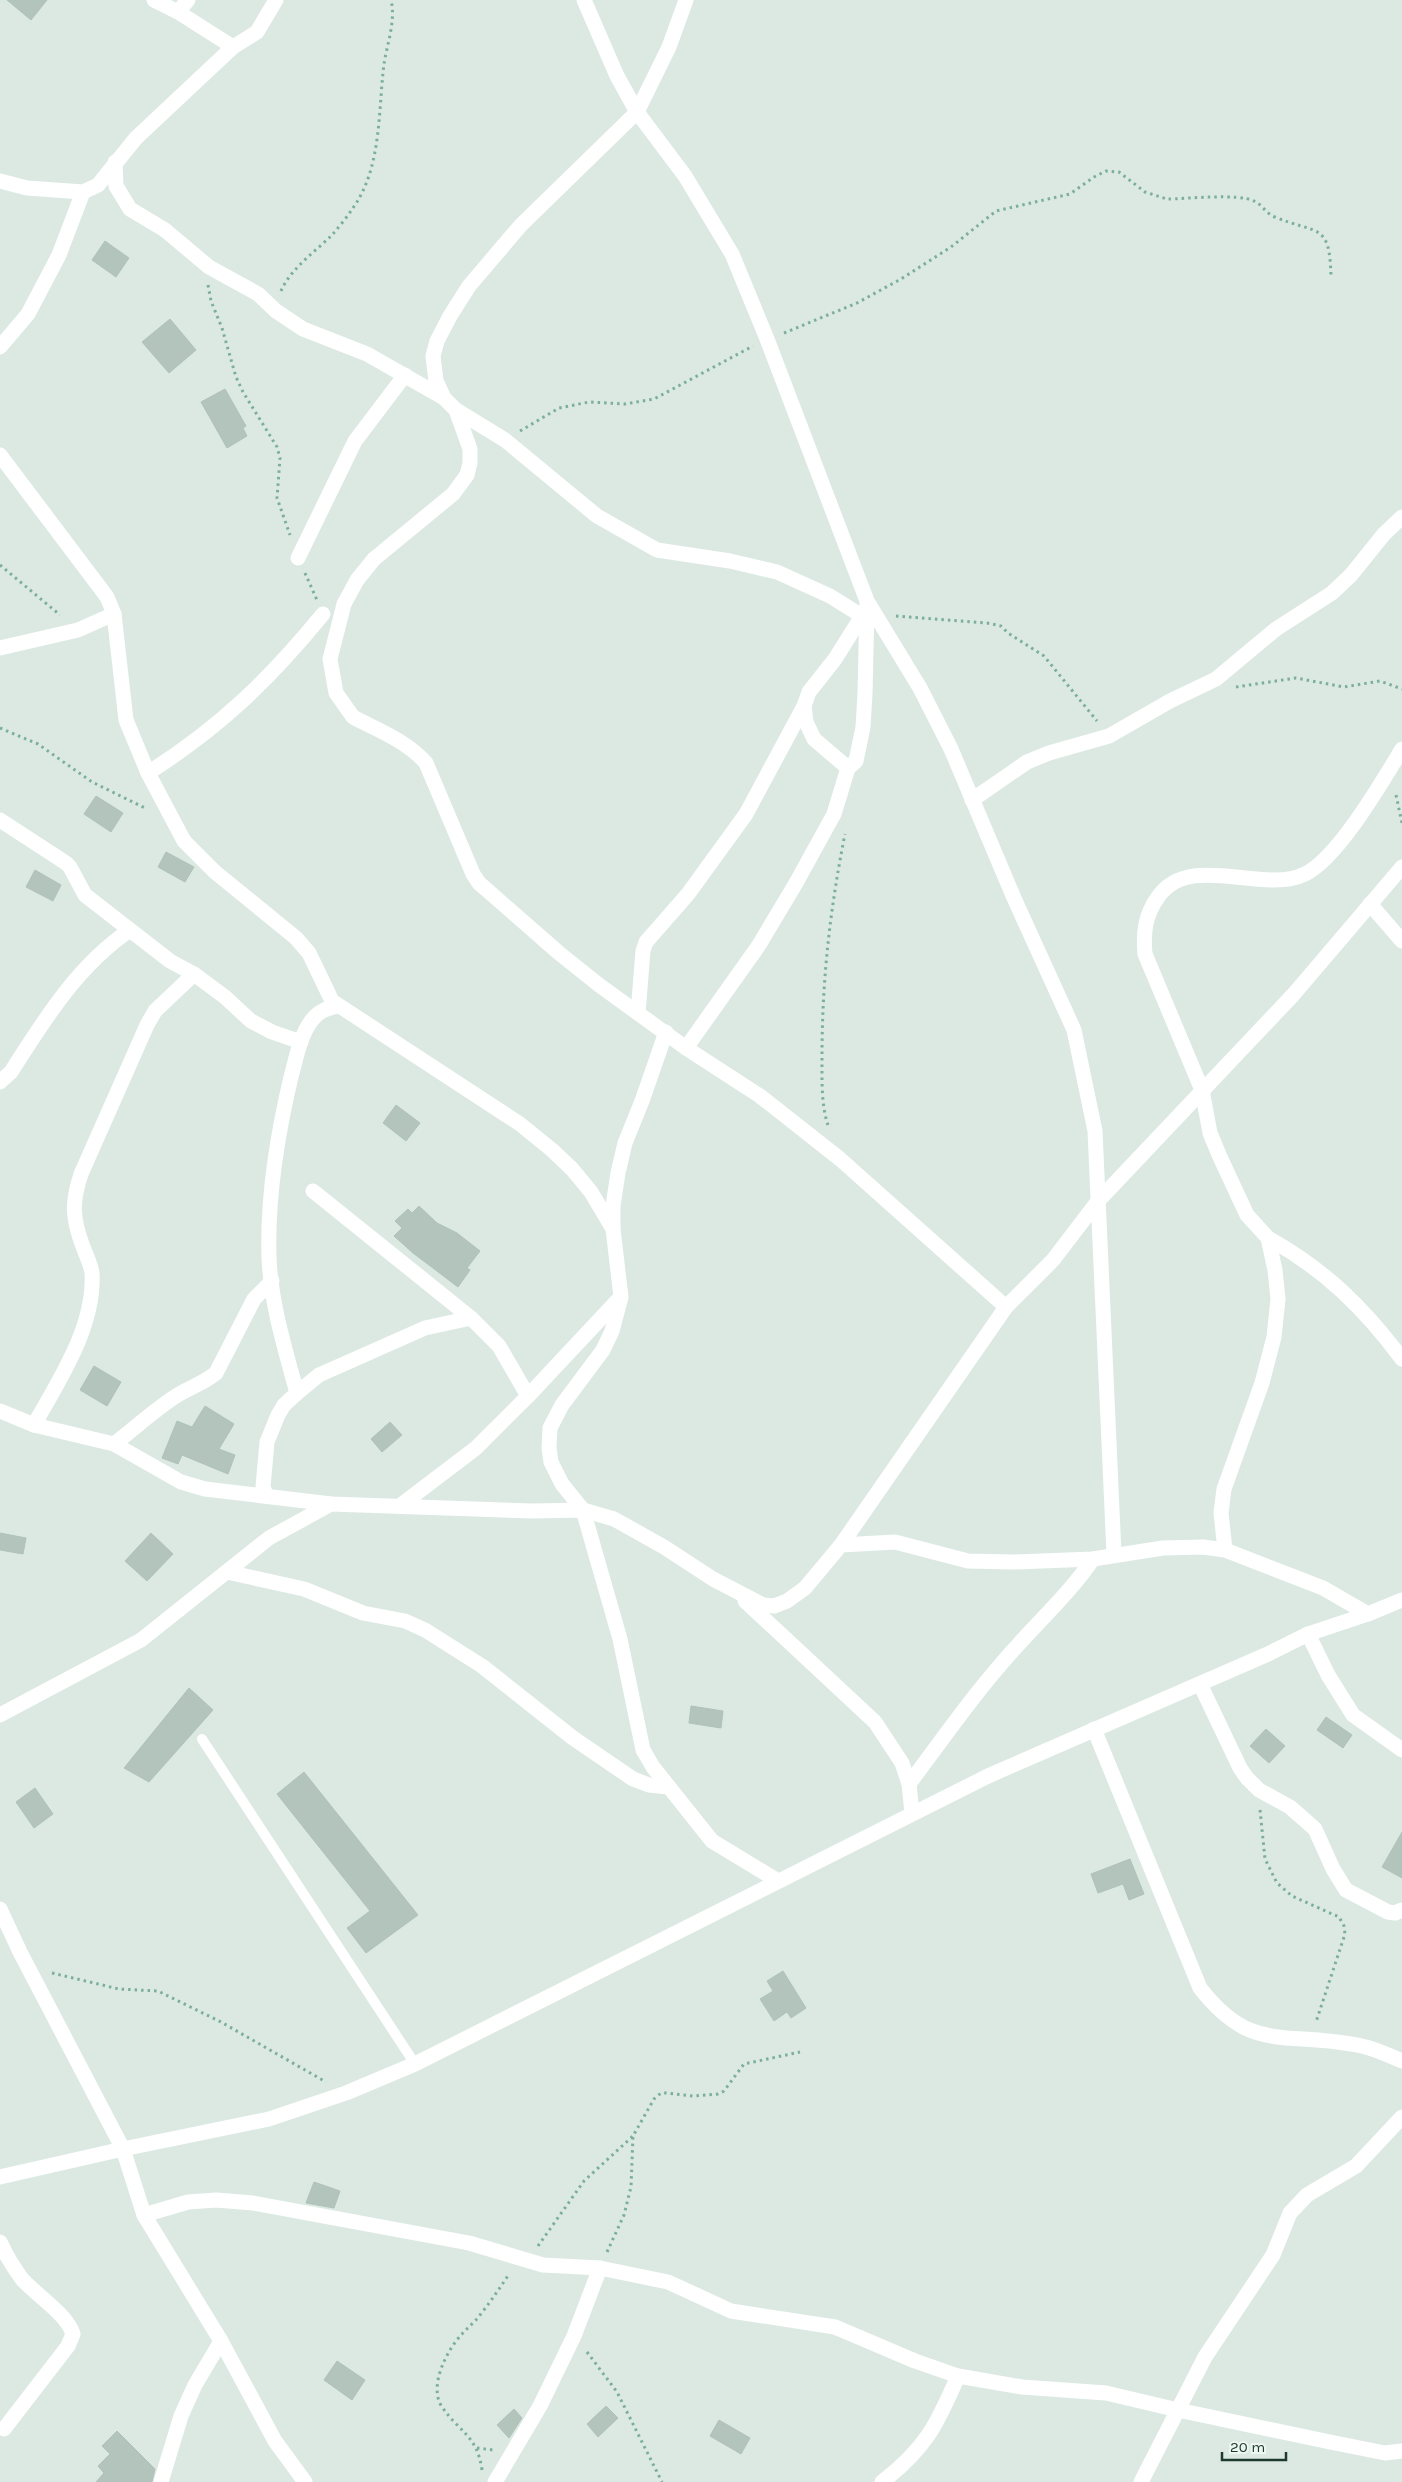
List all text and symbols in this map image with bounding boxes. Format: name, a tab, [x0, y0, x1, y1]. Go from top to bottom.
scale bar	[1222, 2430, 1286, 2462]
text: 20 m	[1230, 2438, 1265, 2456]

